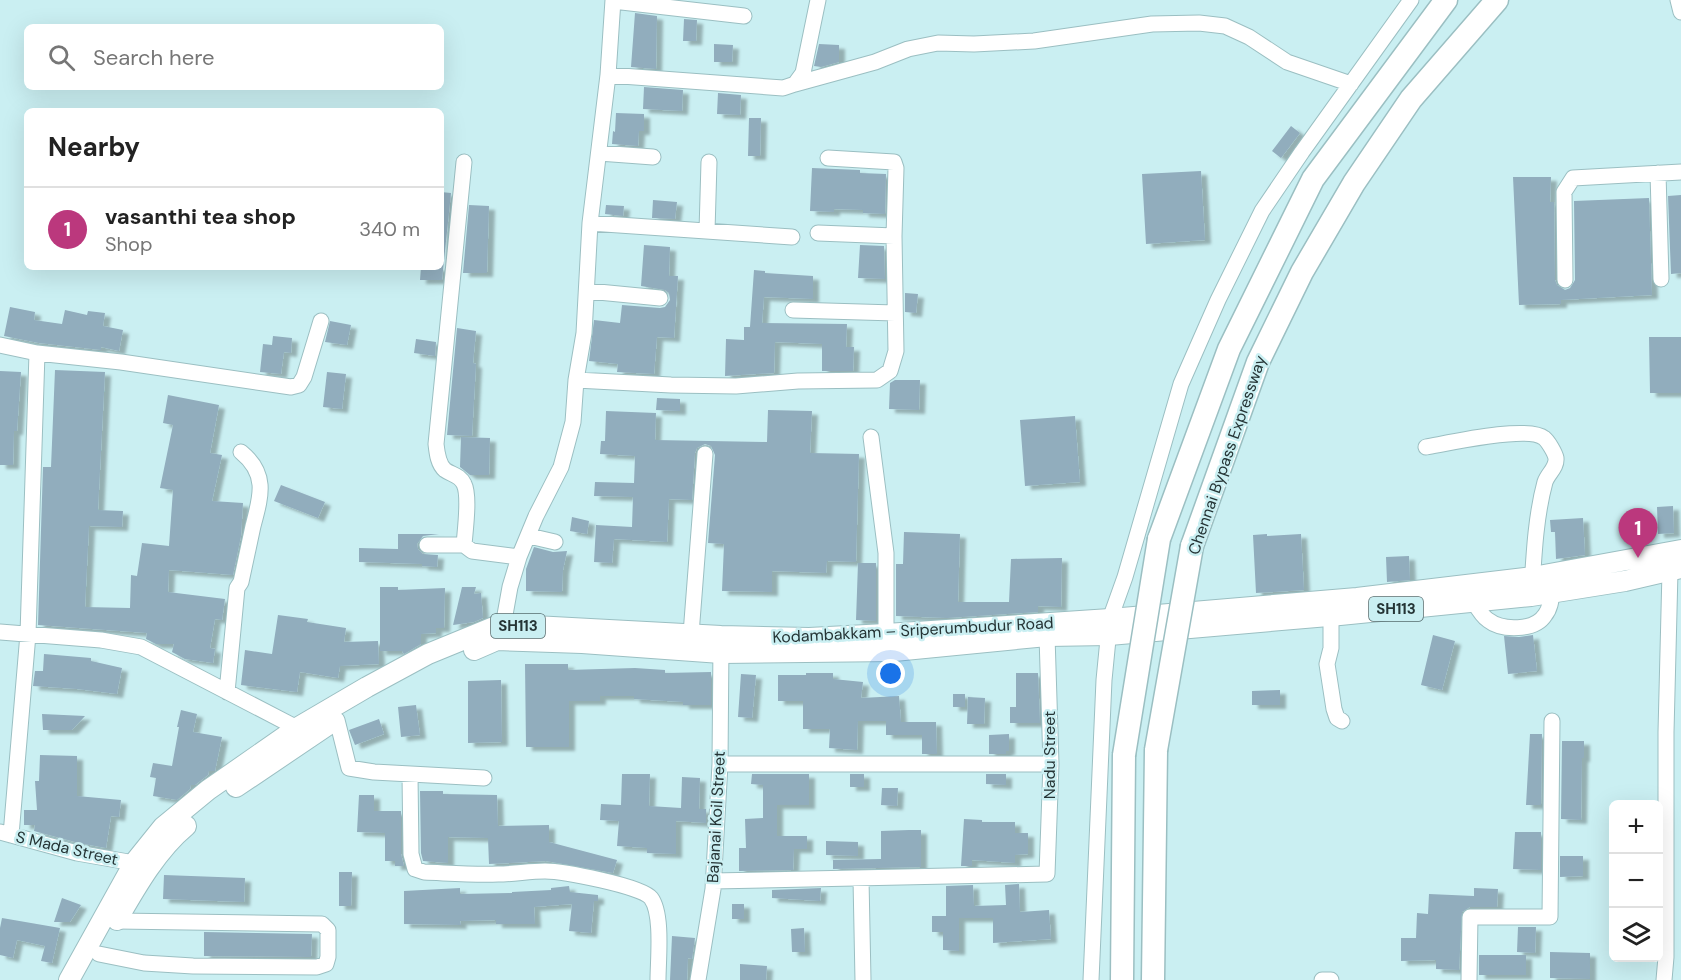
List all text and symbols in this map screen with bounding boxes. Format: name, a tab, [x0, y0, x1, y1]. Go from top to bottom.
search box	[24, 24, 444, 90]
icon: search	[45, 41, 78, 74]
text: Search here	[93, 43, 214, 72]
text: Nearby	[48, 130, 140, 164]
text: vasanthi tea shop	[105, 202, 296, 231]
text: 1	[64, 216, 71, 242]
text: 340 m	[359, 216, 420, 242]
text: Shop	[105, 231, 152, 257]
street label: Chennai Bypass Expressway	[1183, 353, 1271, 557]
pin: 1	[1618, 508, 1658, 558]
road number: SH113	[1369, 597, 1423, 621]
street label: Kodambakkam – Sriperumbudur Road	[772, 612, 1054, 648]
road number: SH113	[491, 614, 545, 638]
your location	[876, 659, 905, 688]
street label: Nadu Street	[1039, 711, 1060, 799]
street label: Bajanai Koil Street	[702, 750, 730, 884]
map controls	[1609, 800, 1663, 962]
button: +	[1609, 800, 1663, 854]
street label: S Mada Street	[14, 826, 120, 870]
button: −	[1609, 854, 1663, 908]
button: layers	[1609, 908, 1663, 962]

